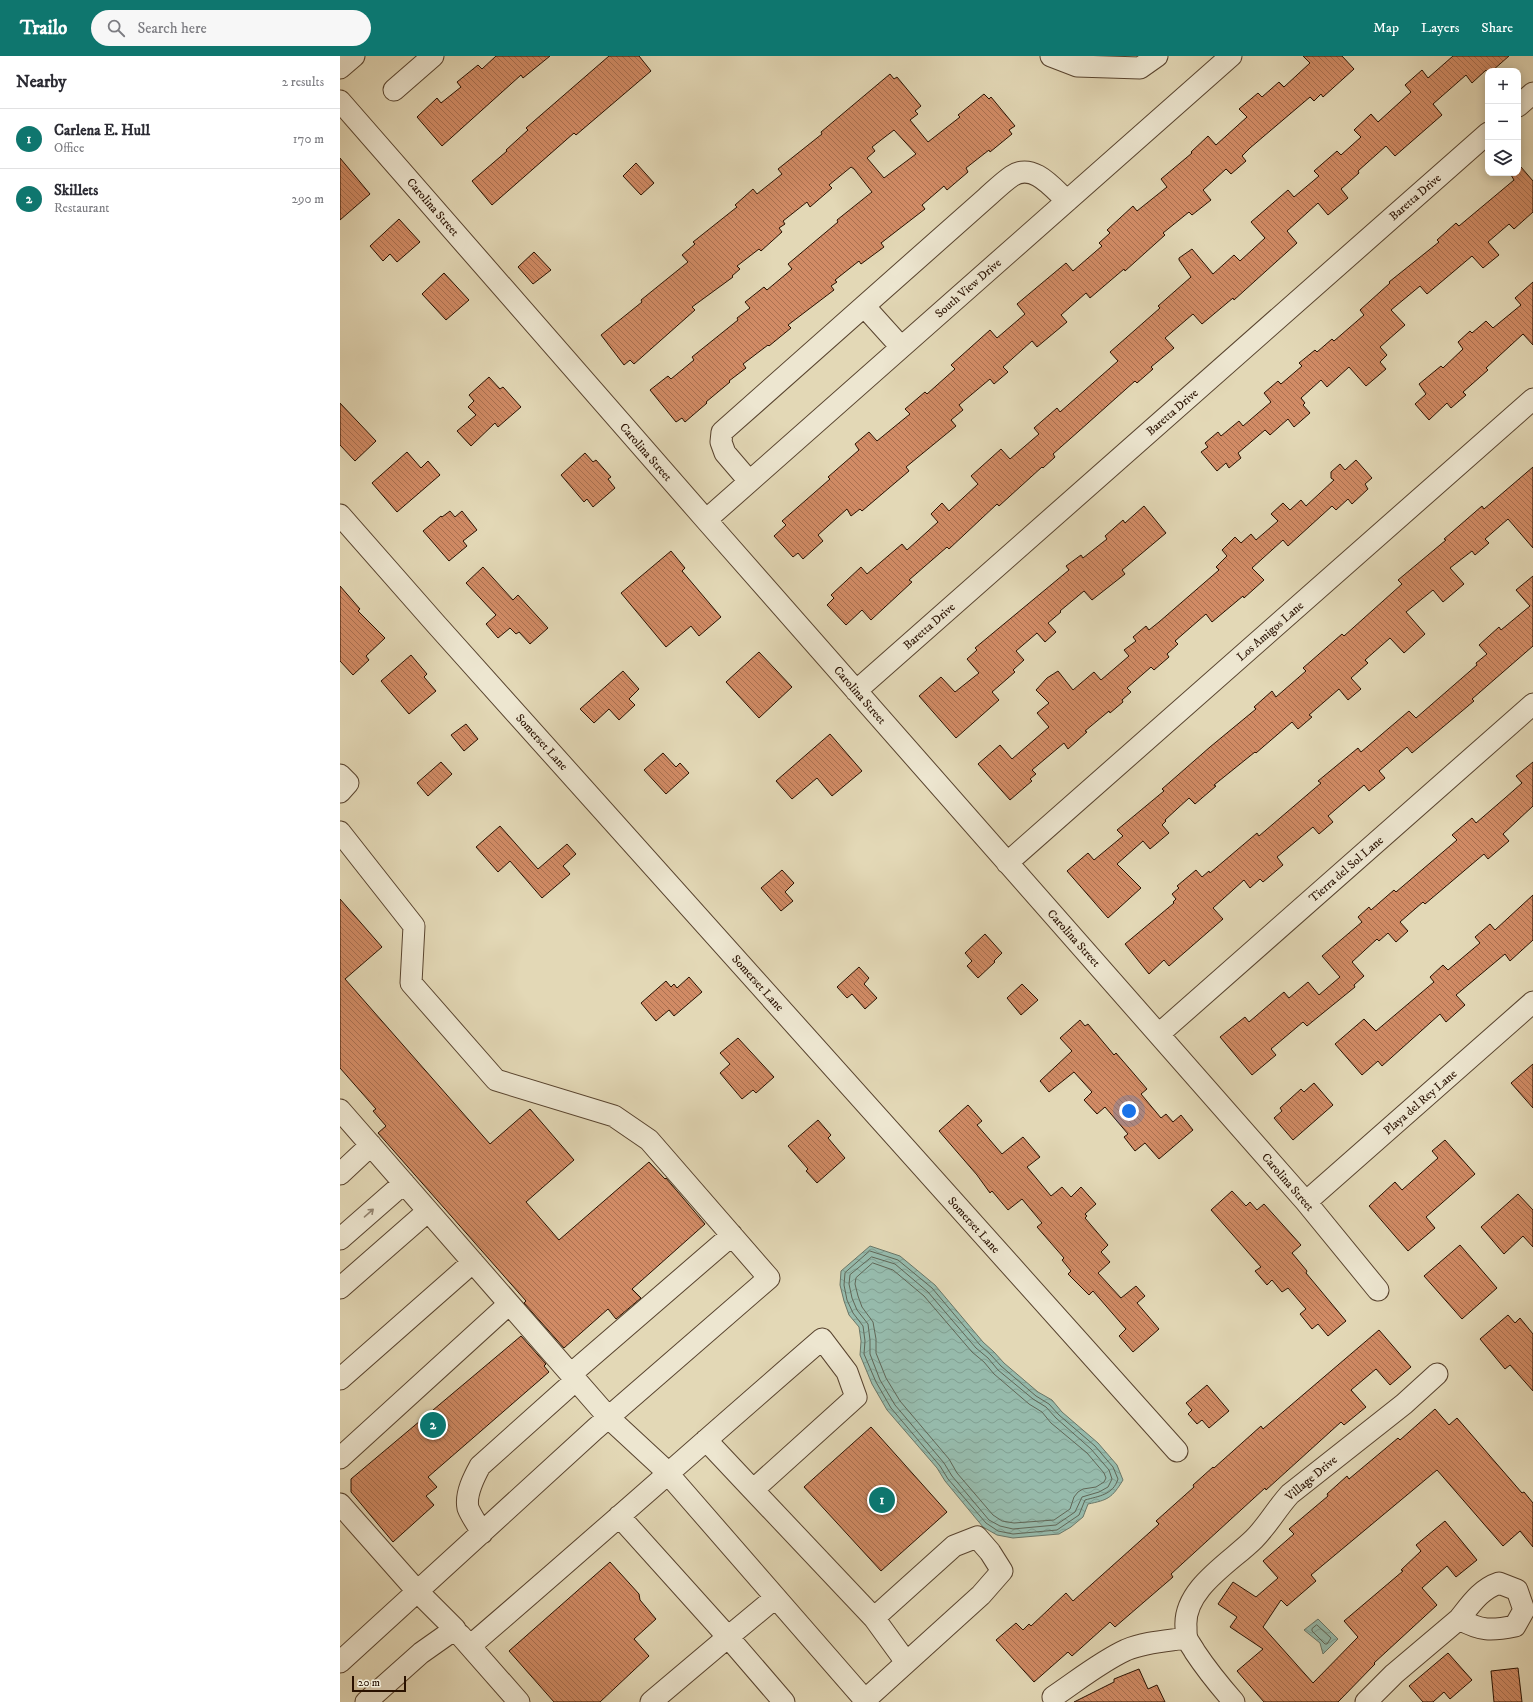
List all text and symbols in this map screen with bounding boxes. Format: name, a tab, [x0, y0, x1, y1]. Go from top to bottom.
search box	[91, 10, 371, 46]
text: Trailo	[20, 17, 67, 40]
icon: search	[105, 17, 127, 39]
text: Search here	[137, 19, 207, 38]
text: Map	[1373, 19, 1399, 37]
text: Layers	[1421, 19, 1459, 37]
text: Share	[1481, 19, 1513, 37]
map controls	[1485, 68, 1521, 176]
button: +	[1485, 68, 1521, 104]
text: Nearby	[16, 71, 66, 93]
text: 2 results	[282, 74, 324, 90]
button: −	[1485, 104, 1521, 140]
text: Carlena E. Hull	[54, 121, 150, 140]
text: 1	[27, 131, 31, 147]
text: 170 m	[293, 131, 324, 147]
text: Office	[54, 140, 84, 156]
button: layers	[1485, 140, 1521, 176]
street label: Baretta Drive	[1386, 171, 1444, 224]
street label: Carolina Street	[403, 175, 462, 240]
text: Skillets	[54, 181, 98, 200]
text: 2	[26, 191, 32, 207]
text: 290 m	[292, 191, 324, 207]
text: Restaurant	[54, 200, 110, 216]
street label: South View Drive	[932, 255, 1005, 321]
street label: Baretta Drive	[1143, 386, 1201, 439]
street label: Carolina Street	[616, 420, 675, 485]
street label: Los Amigos Lane	[1234, 598, 1307, 665]
street label: Baretta Drive	[900, 600, 958, 653]
street label: Carolina Street	[830, 663, 889, 728]
street label: Somerset Lane	[512, 711, 571, 774]
street label: Tierra del Sol Lane	[1306, 833, 1387, 906]
street label: Carolina Street	[1044, 906, 1104, 970]
street label: Somerset Lane	[728, 952, 787, 1015]
street label: Playa del Rey Lane	[1381, 1066, 1460, 1138]
your location	[1119, 1101, 1139, 1121]
street label: Carolina Street	[1258, 1150, 1317, 1215]
street label: Somerset Lane	[944, 1194, 1003, 1257]
one-way arrow	[364, 1209, 375, 1218]
pin: 2	[420, 1410, 446, 1440]
street label: Village Drive	[1282, 1452, 1340, 1505]
pin: 1	[869, 1485, 895, 1515]
scale bar	[352, 1674, 406, 1693]
text: 20 m	[358, 1676, 380, 1690]

